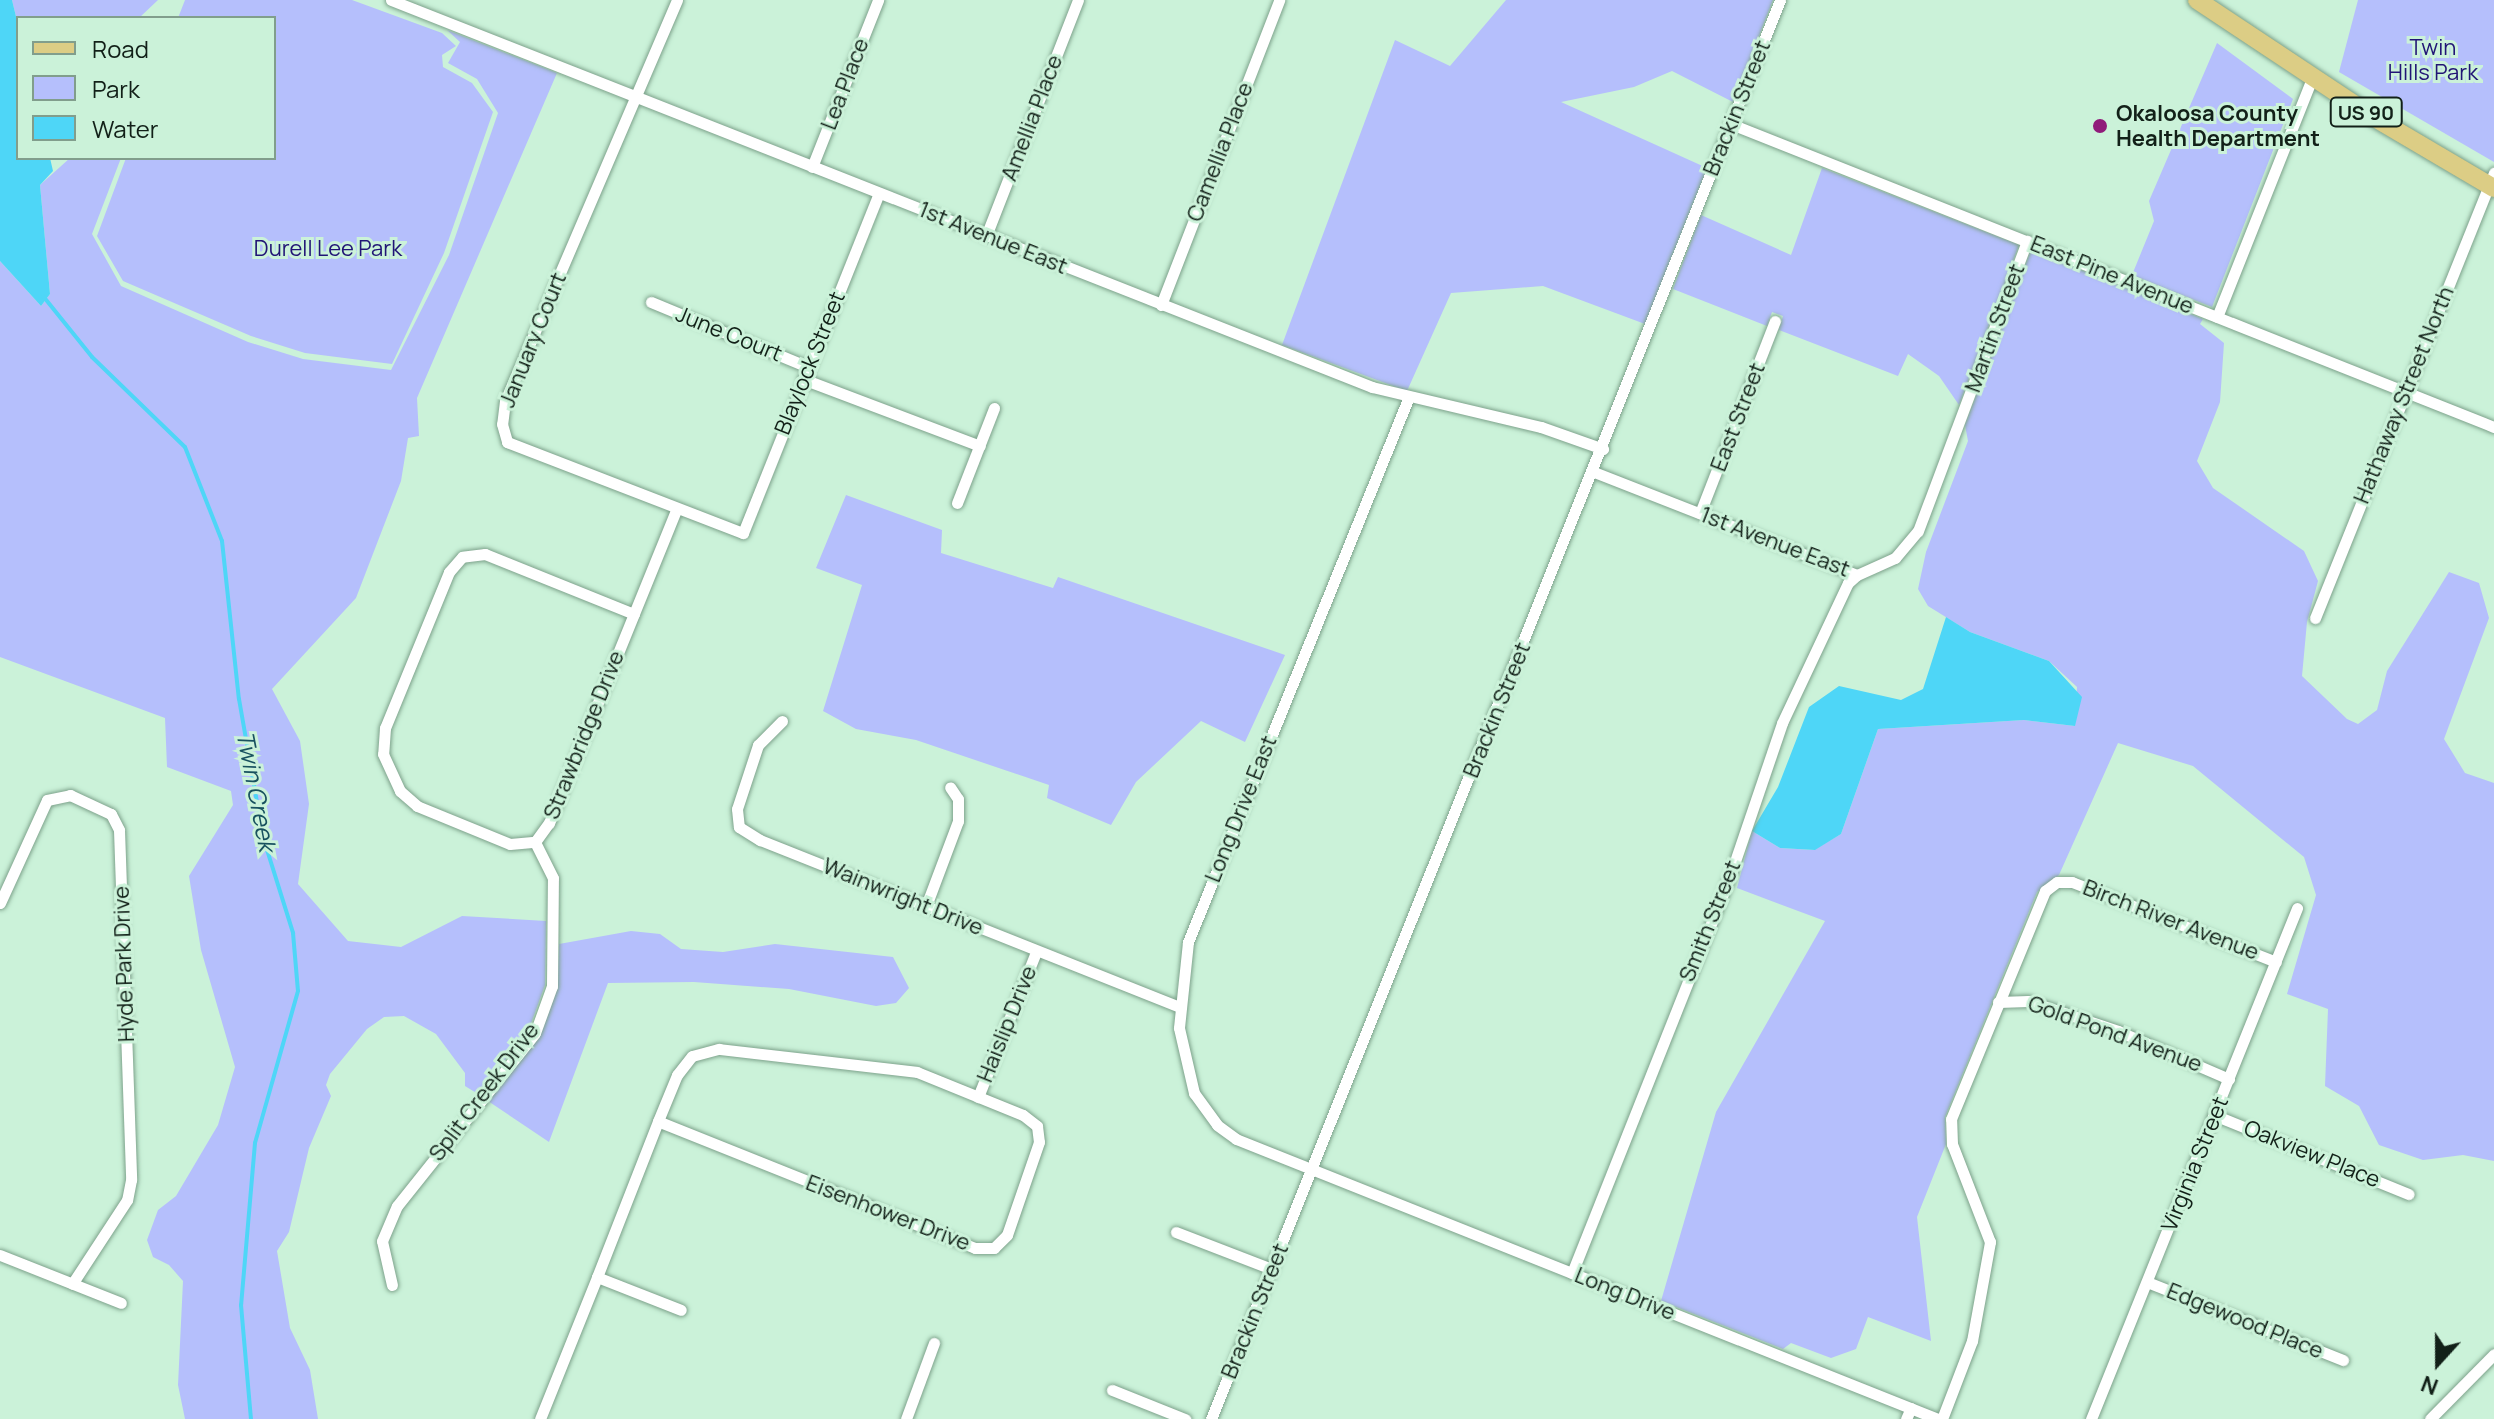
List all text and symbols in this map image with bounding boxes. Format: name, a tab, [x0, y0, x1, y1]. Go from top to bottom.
legend	[16, 16, 276, 160]
text: Road	[92, 32, 149, 65]
park label: Twin Hills Park	[2388, 34, 2478, 86]
street label: Lea Place	[816, 35, 874, 133]
street label: Brackin Street	[1698, 37, 1776, 179]
street label: Amellia Place	[996, 51, 1068, 185]
text: Park	[92, 72, 140, 105]
street label: Camellia Place	[1181, 79, 1259, 225]
road number: US 90	[2328, 96, 2404, 128]
place label: Okaloosa County Health Department	[2116, 100, 2320, 152]
text: Water	[92, 112, 159, 145]
marker: Okaloosa County Health Department	[2091, 117, 2109, 135]
street label: 1st Avenue East	[915, 196, 1071, 280]
street label: East Pine Avenue	[2027, 230, 2197, 320]
park label: Durell Lee Park	[254, 236, 402, 262]
street label: Martin Street	[1960, 260, 2030, 396]
street label: January Court	[494, 269, 572, 411]
street label: Hathaway Street North	[2348, 283, 2460, 507]
street label: Blaylock Street	[769, 288, 851, 438]
street label: June Court	[672, 301, 786, 367]
street label: East Street	[1705, 359, 1771, 475]
street label: 1st Avenue East	[1696, 501, 1854, 583]
street label: Brackin Street	[1458, 639, 1536, 781]
street label: Strawbridge Drive	[538, 647, 630, 823]
water label: Twin Creek	[231, 729, 283, 853]
street label: Long Drive East	[1200, 732, 1282, 886]
street label: Wainwright Drive	[819, 853, 987, 941]
street label: Smith Street	[1674, 857, 1746, 985]
street label: Birch River Avenue	[2079, 874, 2263, 966]
street label: Hyde Park Drive	[108, 885, 140, 1043]
street label: Haislip Drive	[972, 962, 1042, 1086]
street label: Gold Pond Avenue	[2024, 990, 2206, 1078]
street label: Split Creek Drive	[424, 1018, 544, 1166]
street label: Virginia Street	[2156, 1093, 2234, 1235]
street label: Oakview Place	[2240, 1115, 2384, 1193]
street label: Eisenhower Drive	[802, 1170, 974, 1256]
street label: Brackin Street	[1216, 1240, 1294, 1382]
street label: Long Drive	[1571, 1262, 1679, 1326]
street label: Edgewood Place	[2163, 1278, 2327, 1364]
north arrow	[2398, 1323, 2478, 1403]
text: N	[2417, 1369, 2442, 1402]

